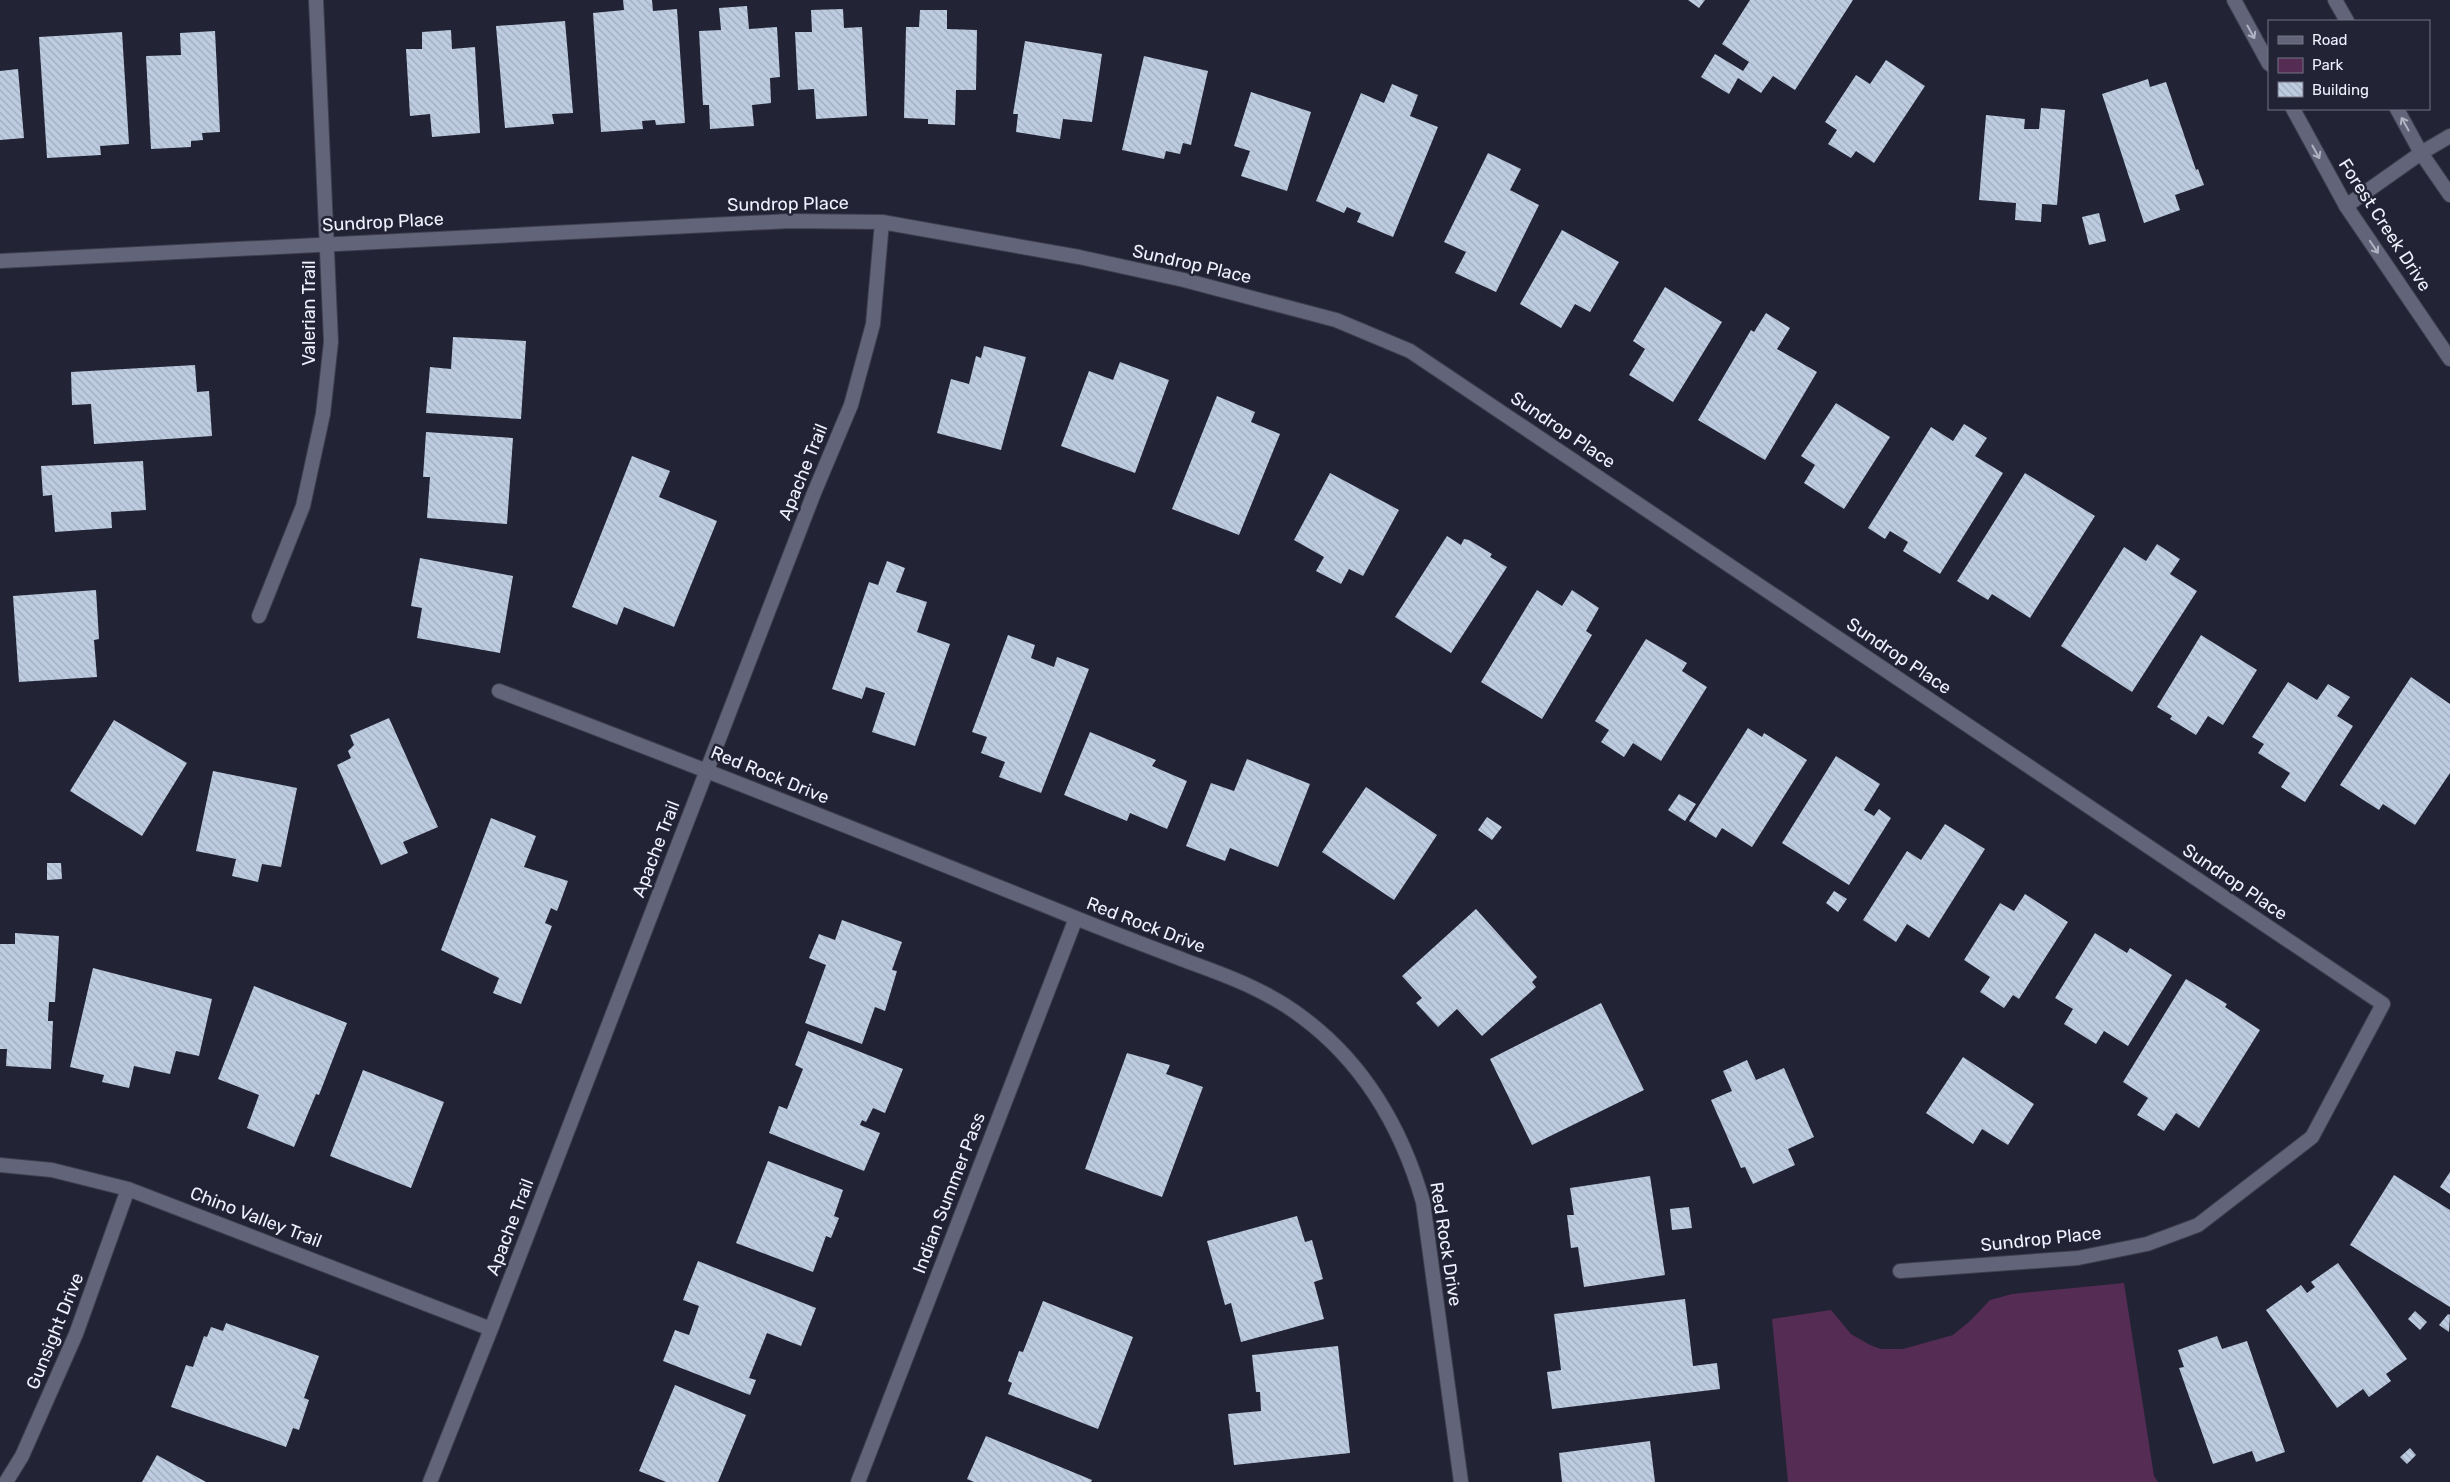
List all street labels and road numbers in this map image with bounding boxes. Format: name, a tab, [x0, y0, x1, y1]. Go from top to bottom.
street label: Forest Creek Drive	[2334, 155, 2436, 295]
street label: Sundrop Place	[727, 192, 849, 216]
street label: Sundrop Place	[322, 208, 444, 236]
street label: Sundrop Place	[1130, 240, 1254, 288]
street label: Valerian Trail	[298, 260, 320, 366]
street label: Sundrop Place	[1506, 387, 1620, 473]
street label: Apache Trail	[774, 421, 832, 523]
street label: Sundrop Place	[1842, 613, 1956, 699]
street label: Red Rock Drive	[708, 741, 832, 809]
street label: Apache Trail	[627, 797, 685, 901]
street label: Sundrop Place	[2178, 839, 2292, 925]
street label: Red Rock Drive	[1083, 892, 1209, 958]
street label: Indian Summer Pass	[908, 1109, 990, 1277]
street label: Apache Trail	[481, 1175, 539, 1279]
street label: Red Rock Drive	[1425, 1180, 1467, 1308]
street label: Chino Valley Trail	[187, 1182, 325, 1252]
street label: Sundrop Place	[1979, 1222, 2103, 1256]
street label: Gunsight Drive	[22, 1269, 88, 1393]

